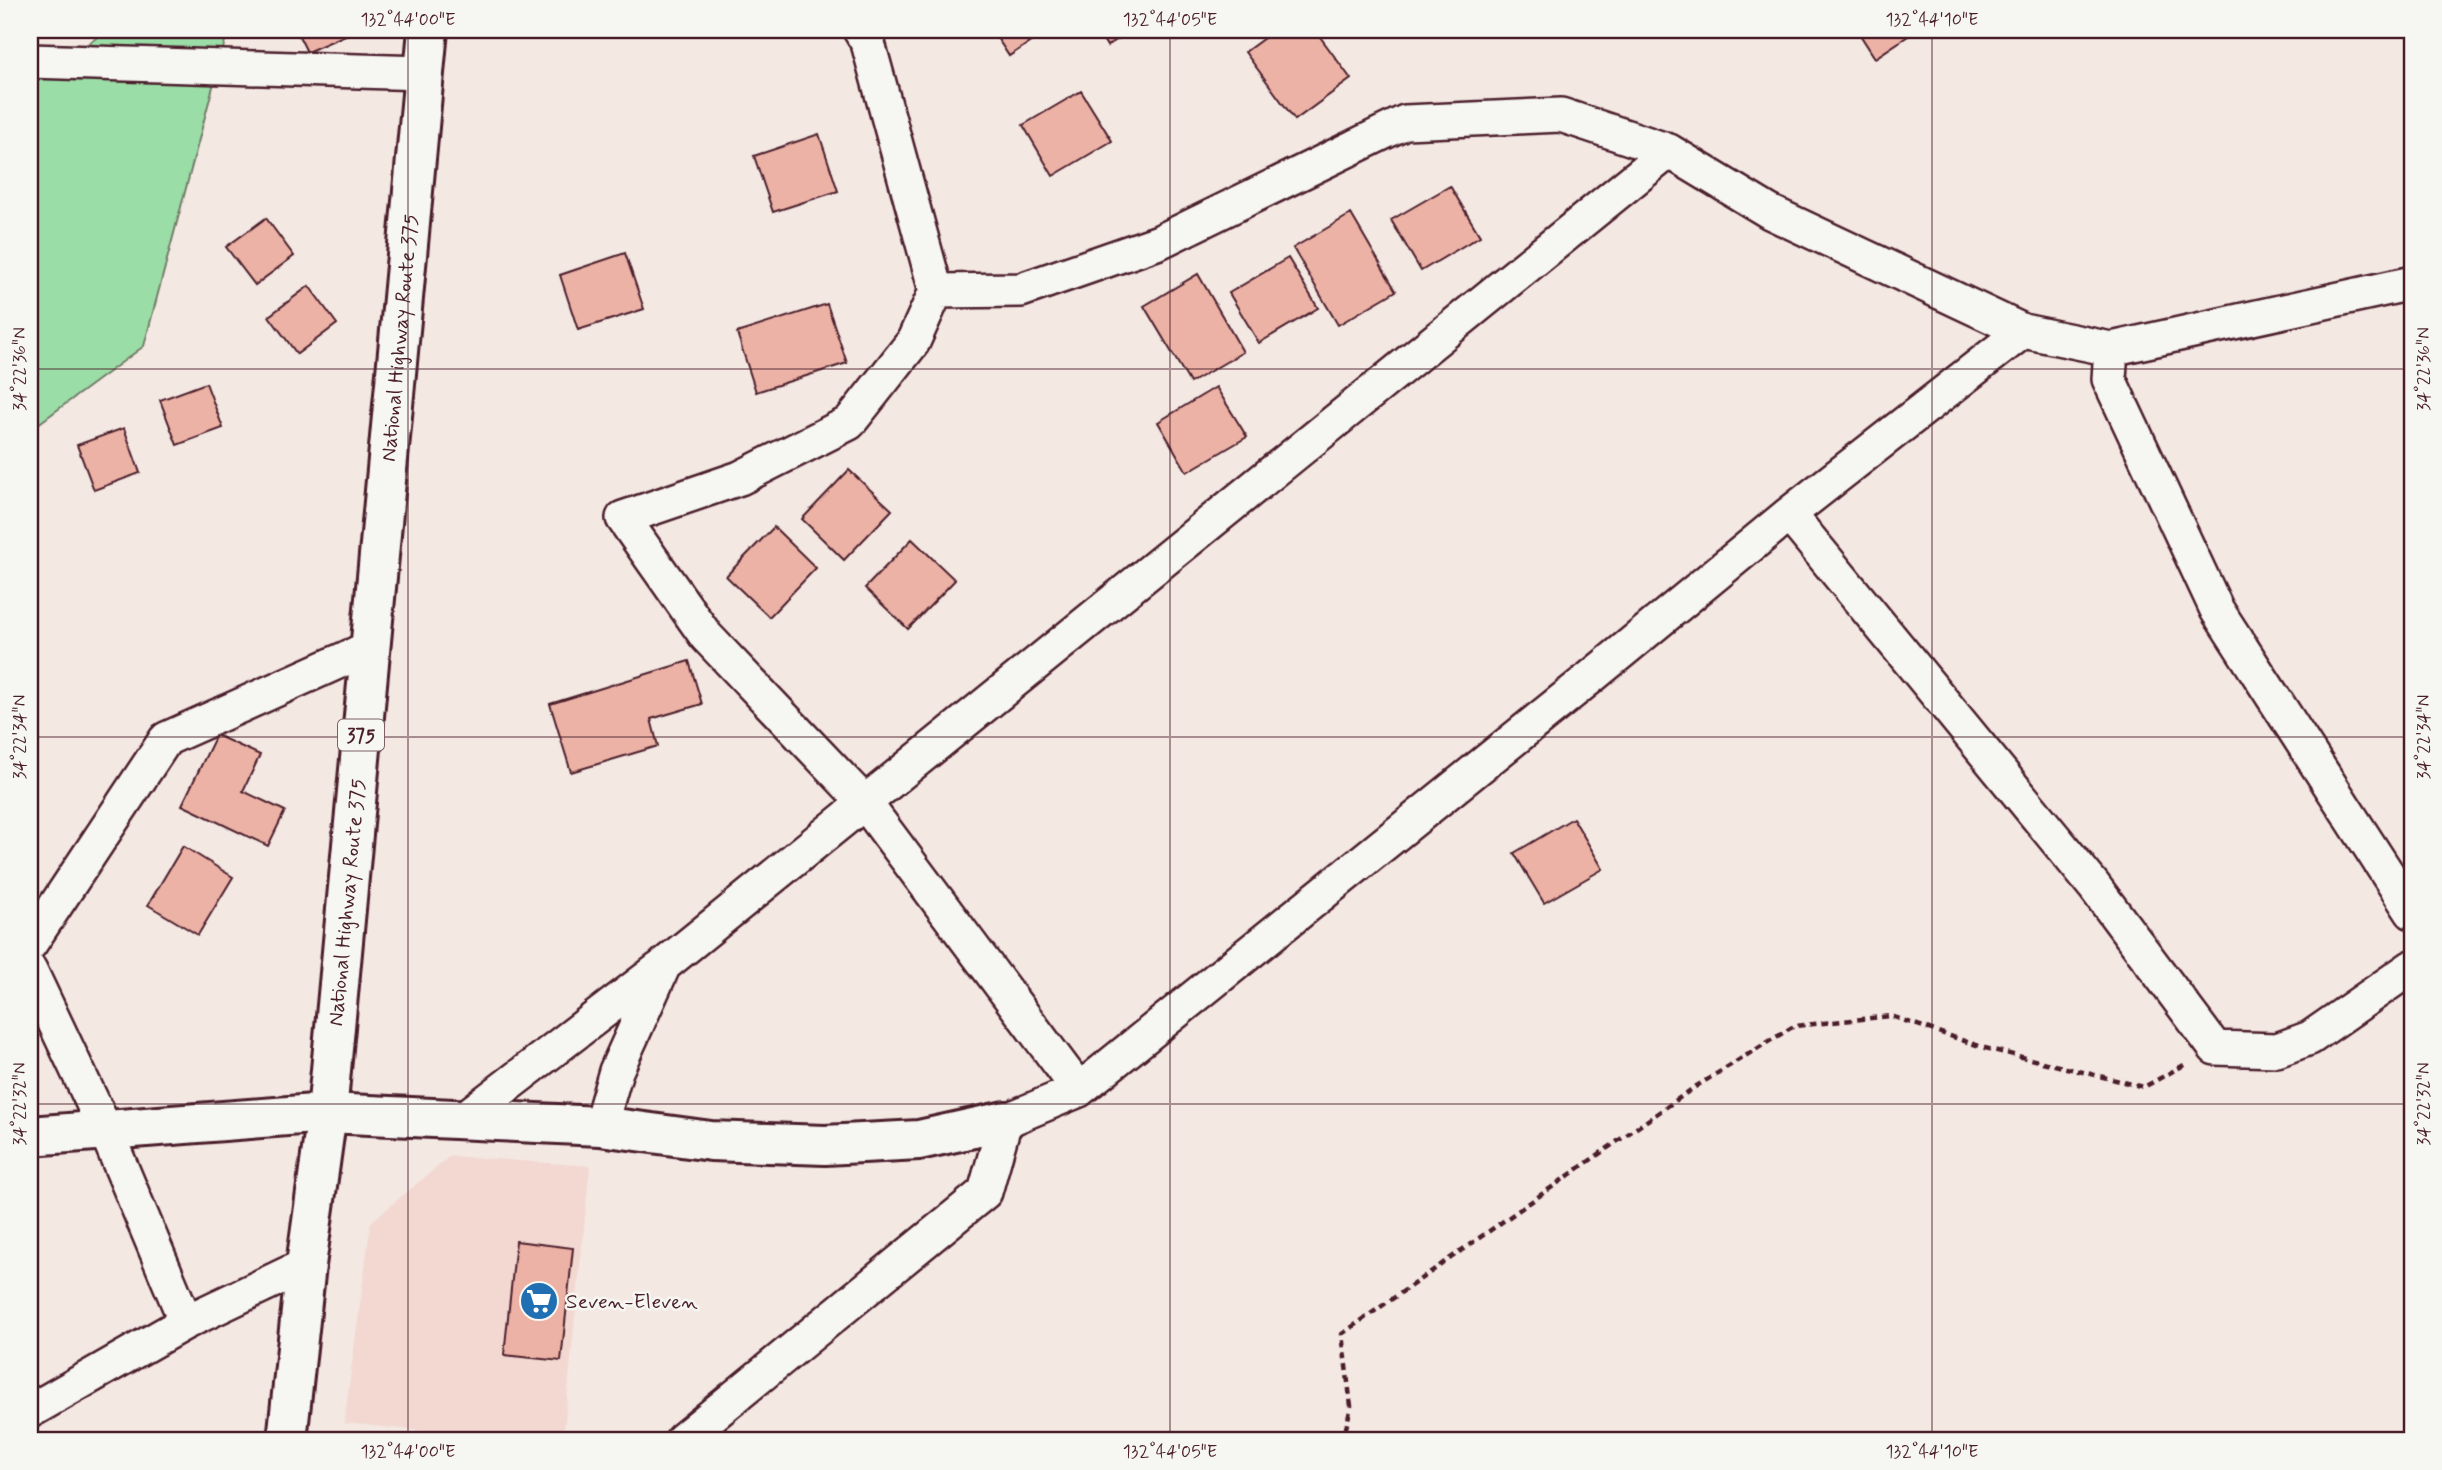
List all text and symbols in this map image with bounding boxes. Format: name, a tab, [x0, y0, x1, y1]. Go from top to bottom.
text: 132°44'00"E	[360, 8, 456, 32]
text: 132°44'05"E	[1123, 8, 1217, 32]
text: 132°44'10"E	[1885, 8, 1979, 32]
street label: National Highway Route 375	[375, 213, 426, 463]
text: 34°22'36"N	[8, 327, 32, 411]
text: 34°22'36"N	[2412, 327, 2436, 411]
text: 34°22'34"N	[8, 695, 32, 779]
text: 34°22'34"N	[2412, 695, 2436, 779]
road number: 375	[338, 720, 384, 750]
street label: National Highway Route 375	[322, 777, 373, 1027]
text: 34°22'32"N	[8, 1062, 32, 1146]
text: 34°22'32"N	[2412, 1062, 2436, 1146]
supermarket icon: Seven-Eleven	[518, 1280, 560, 1322]
place label: Seven-Eleven	[566, 1288, 698, 1316]
text: 132°44'00"E	[360, 1440, 456, 1464]
text: 132°44'05"E	[1123, 1440, 1217, 1464]
text: 132°44'10"E	[1885, 1440, 1979, 1464]

